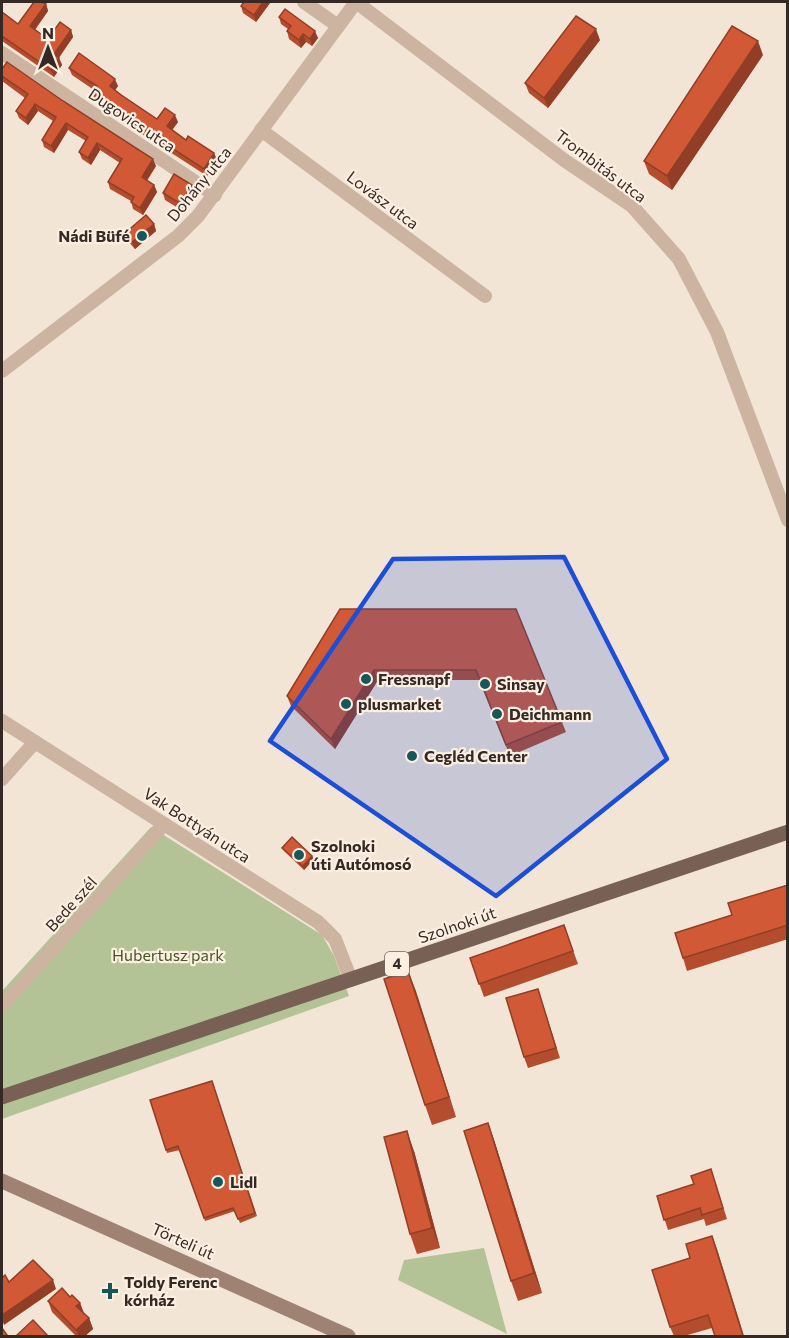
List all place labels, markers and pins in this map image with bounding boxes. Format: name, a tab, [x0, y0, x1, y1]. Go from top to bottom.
place label: Nádi Büfé	[58, 226, 130, 245]
marker: Nádi Büfé	[135, 229, 149, 243]
place label: Fressnapf	[378, 669, 451, 688]
marker: Fressnapf	[359, 672, 373, 686]
place label: Sinsay	[497, 674, 545, 693]
marker: Sinsay	[478, 677, 492, 691]
place label: plusmarket	[358, 694, 442, 713]
marker: plusmarket	[339, 697, 353, 711]
place label: Deichmann	[509, 704, 592, 723]
marker: Deichmann	[490, 707, 504, 721]
place label: Cegléd Center	[424, 746, 528, 765]
marker: Cegléd Center	[405, 749, 419, 763]
place label: Szolnoki úti Autómosó	[311, 836, 412, 873]
marker: Szolnoki úti Autómosó	[292, 848, 306, 862]
place label: Lidl	[230, 1172, 257, 1191]
marker: Lidl	[211, 1175, 225, 1189]
place label: Toldy Ferenc kórház	[124, 1272, 218, 1309]
marker: Toldy Ferenc kórház	[101, 1282, 119, 1300]

